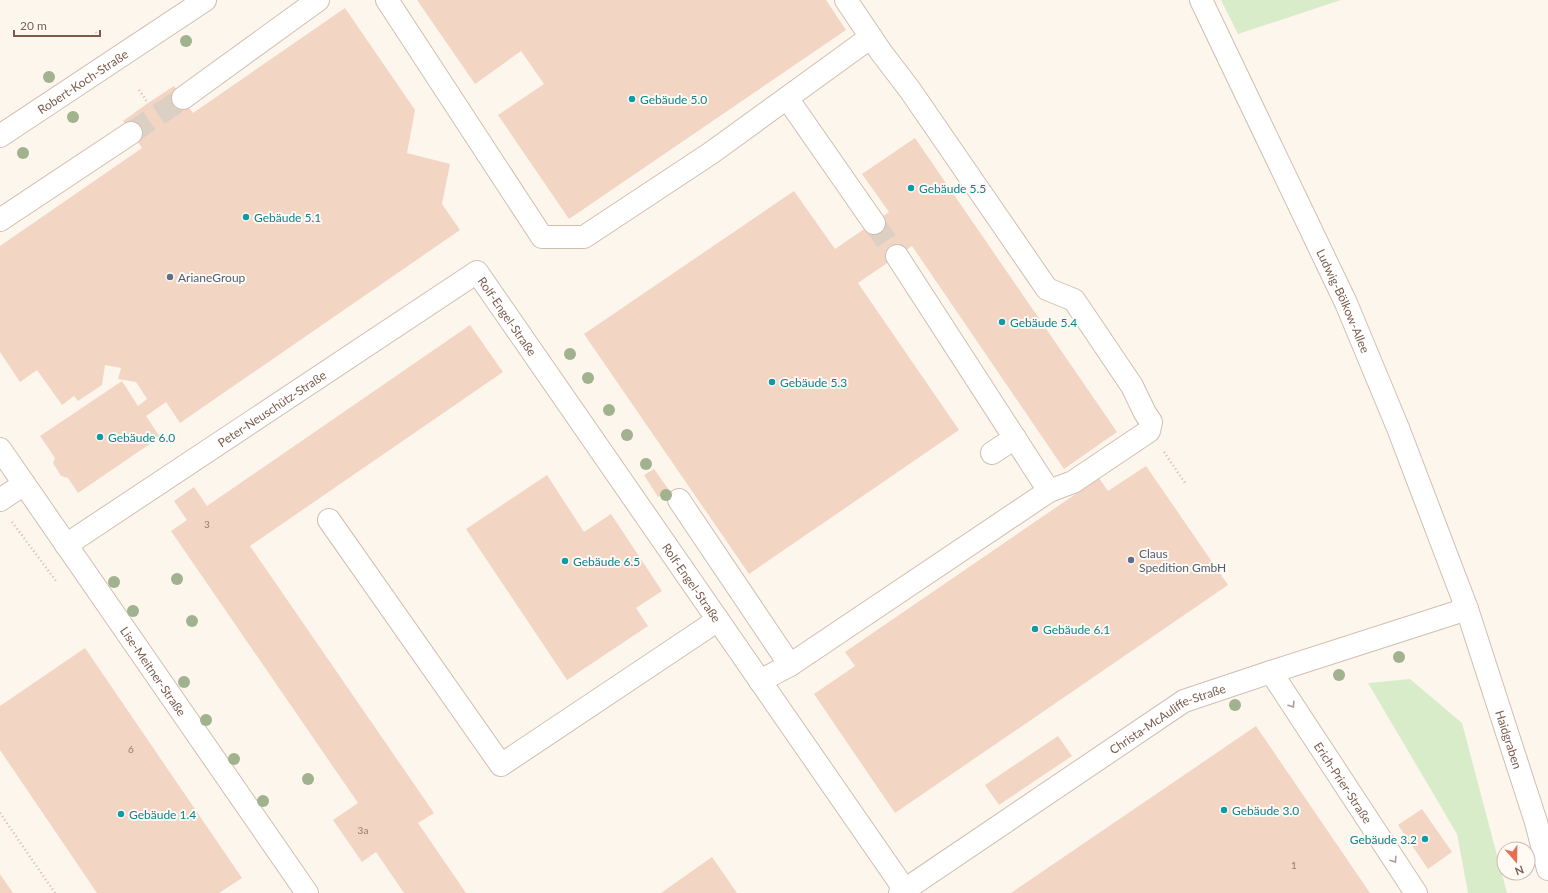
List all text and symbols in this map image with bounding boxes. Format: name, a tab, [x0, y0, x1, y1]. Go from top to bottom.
scale bar	[14, 12, 100, 38]
text: 20 m	[20, 18, 47, 33]
street label: Robert-Koch-Straße	[34, 46, 131, 117]
place label: Gebäude 5.0	[640, 92, 707, 107]
marker: Gebäude 5.0	[627, 94, 637, 104]
place label: Gebäude 5.5	[919, 181, 986, 196]
marker: Gebäude 5.5	[906, 183, 916, 193]
place label: Gebäude 5.1	[254, 210, 321, 225]
marker: Gebäude 5.1	[241, 212, 251, 222]
street label: Ludwig-Bölkow-Allee	[1314, 246, 1373, 355]
place label: ArianeGroup	[178, 270, 246, 285]
marker: ArianeGroup	[165, 272, 175, 282]
street label: Rolf-Engel-Straße	[475, 274, 540, 358]
place label: Gebäude 5.4	[1010, 315, 1077, 330]
marker: Gebäude 5.4	[997, 317, 1007, 327]
street label: Peter-Neuschütz-Straße	[215, 367, 329, 450]
place label: Gebäude 5.3	[780, 375, 847, 390]
marker: Gebäude 5.3	[767, 377, 777, 387]
place label: Gebäude 6.0	[108, 430, 175, 445]
marker: Gebäude 6.0	[95, 432, 105, 442]
house number: 3	[204, 518, 210, 530]
street label: Rolf-Engel-Straße	[659, 540, 725, 625]
place label: Claus Spedition GmbH	[1139, 546, 1226, 575]
place label: Gebäude 6.5	[573, 554, 640, 569]
marker: Claus Spedition GmbH	[1126, 555, 1136, 565]
marker: Gebäude 6.5	[560, 556, 570, 566]
place label: Gebäude 6.1	[1043, 622, 1110, 637]
street label: Lise-Meitner-Straße	[117, 623, 190, 719]
marker: Gebäude 6.1	[1030, 624, 1040, 634]
street label: Christa-McAuliffe-Straße	[1106, 680, 1227, 757]
one-way arrow	[1287, 700, 1294, 707]
street label: Haidgraben	[1493, 708, 1526, 771]
street label: Erich-Prier-Straße	[1311, 739, 1376, 826]
house number: 6	[128, 743, 134, 755]
place label: Gebäude 3.0	[1232, 803, 1299, 818]
marker: Gebäude 3.0	[1219, 805, 1229, 815]
place label: Gebäude 1.4	[129, 807, 196, 822]
marker: Gebäude 1.4	[116, 809, 126, 819]
house number: 3a	[358, 824, 368, 836]
place label: Gebäude 3.2	[1350, 832, 1417, 847]
marker: Gebäude 3.2	[1420, 834, 1430, 844]
north arrow	[1496, 841, 1536, 881]
one-way arrow	[1389, 856, 1397, 863]
house number: 1	[1291, 859, 1297, 871]
text: N	[1513, 863, 1526, 878]

